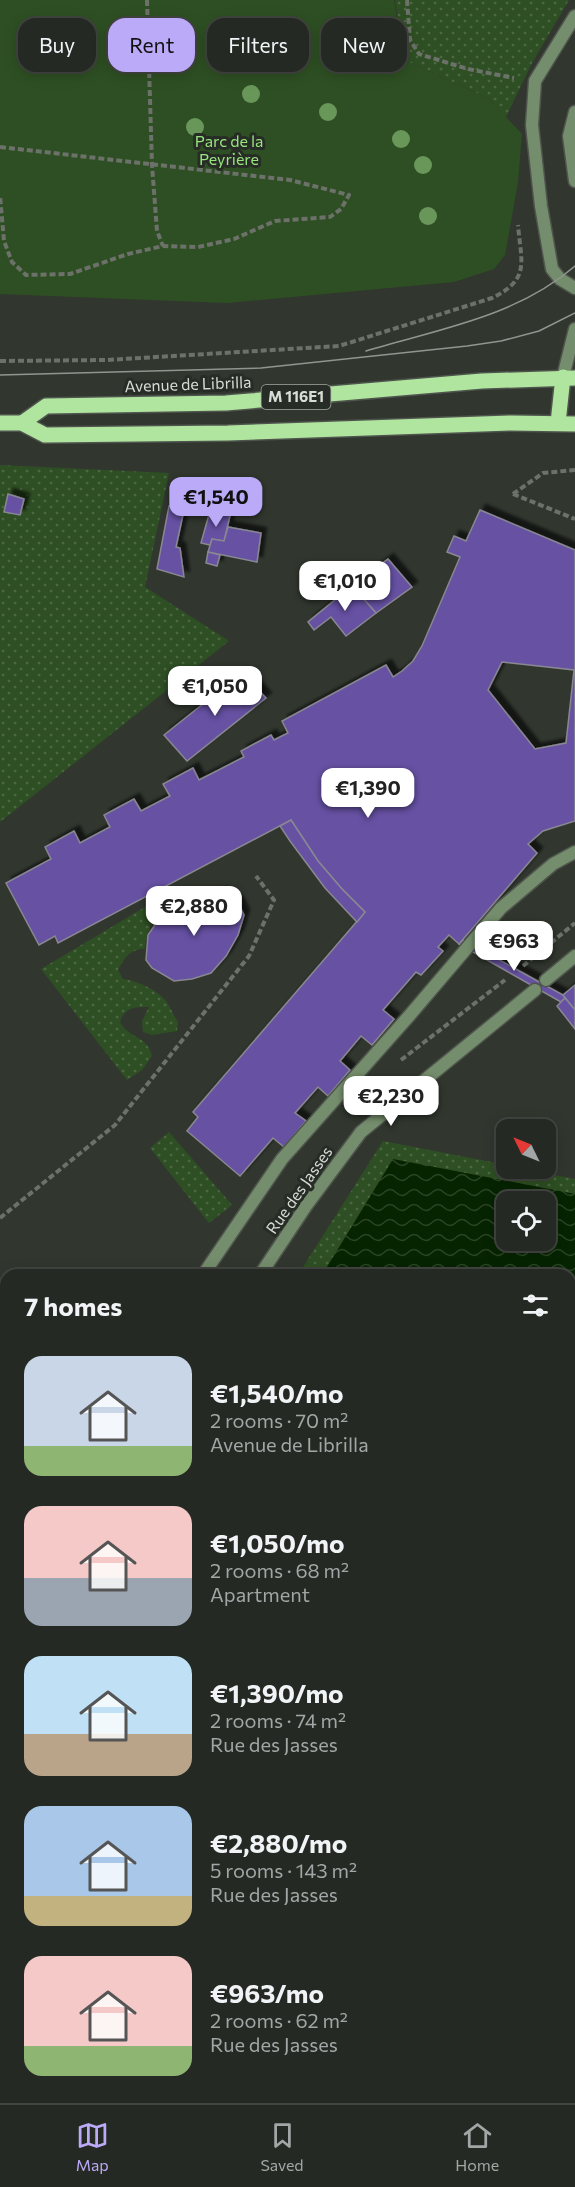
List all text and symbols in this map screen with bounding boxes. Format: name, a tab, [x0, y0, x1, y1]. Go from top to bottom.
chip: Buy	[18, 18, 96, 72]
chip: Rent	[108, 18, 195, 72]
chip: Filters	[207, 18, 309, 72]
chip: New	[321, 18, 407, 72]
park label: Parc de la Peyrière	[195, 131, 263, 168]
street label: Avenue de Librilla	[124, 372, 252, 395]
road number: M 116E1	[262, 385, 330, 409]
pin: €1,540	[167, 477, 265, 528]
text: €1,540	[183, 484, 249, 508]
pin: €1,010	[296, 561, 394, 612]
text: €1,010	[313, 568, 377, 592]
pin: €1,050	[166, 666, 264, 717]
text: €1,050	[182, 673, 248, 697]
pin: €1,390	[319, 768, 417, 819]
text: €1,390	[335, 775, 401, 799]
pin: €2,880	[145, 886, 243, 937]
text: €2,880	[160, 893, 228, 917]
pin: €963	[478, 921, 550, 972]
text: €963	[489, 928, 539, 952]
pin: €2,230	[342, 1076, 440, 1127]
text: €2,230	[358, 1083, 424, 1107]
north arrow	[496, 1119, 556, 1179]
map controls	[496, 1119, 556, 1251]
street label: Rue des Jasses	[261, 1142, 336, 1237]
button: locate	[496, 1191, 556, 1251]
icon: filters	[519, 1289, 552, 1322]
text: 7 homes	[24, 1290, 122, 1321]
text: €1,540/mo	[210, 1377, 344, 1408]
icon: home	[72, 1380, 144, 1452]
text: 2 rooms · 70 m²	[210, 1408, 348, 1432]
text: Avenue de Librilla	[210, 1432, 369, 1456]
text: €1,050/mo	[210, 1527, 345, 1558]
icon: home	[72, 1530, 144, 1602]
text: 2 rooms · 68 m²	[210, 1558, 349, 1582]
text: Apartment	[210, 1582, 310, 1606]
text: €1,390/mo	[210, 1677, 344, 1708]
icon: home	[72, 1680, 144, 1752]
text: 2 rooms · 74 m²	[210, 1708, 346, 1732]
text: Rue des Jasses	[210, 1732, 338, 1756]
text: €2,880/mo	[210, 1827, 347, 1858]
icon: home	[72, 1830, 144, 1902]
text: 5 rooms · 143 m²	[210, 1858, 357, 1882]
text: Rue des Jasses	[210, 1882, 338, 1906]
text: €963/mo	[210, 1977, 324, 2008]
icon: home	[72, 1980, 144, 2052]
text: 2 rooms · 62 m²	[210, 2008, 348, 2032]
text: Rue des Jasses	[210, 2032, 338, 2056]
tab: Map	[76, 2119, 109, 2174]
tab: Saved	[260, 2119, 304, 2174]
tab: Home	[455, 2119, 499, 2174]

